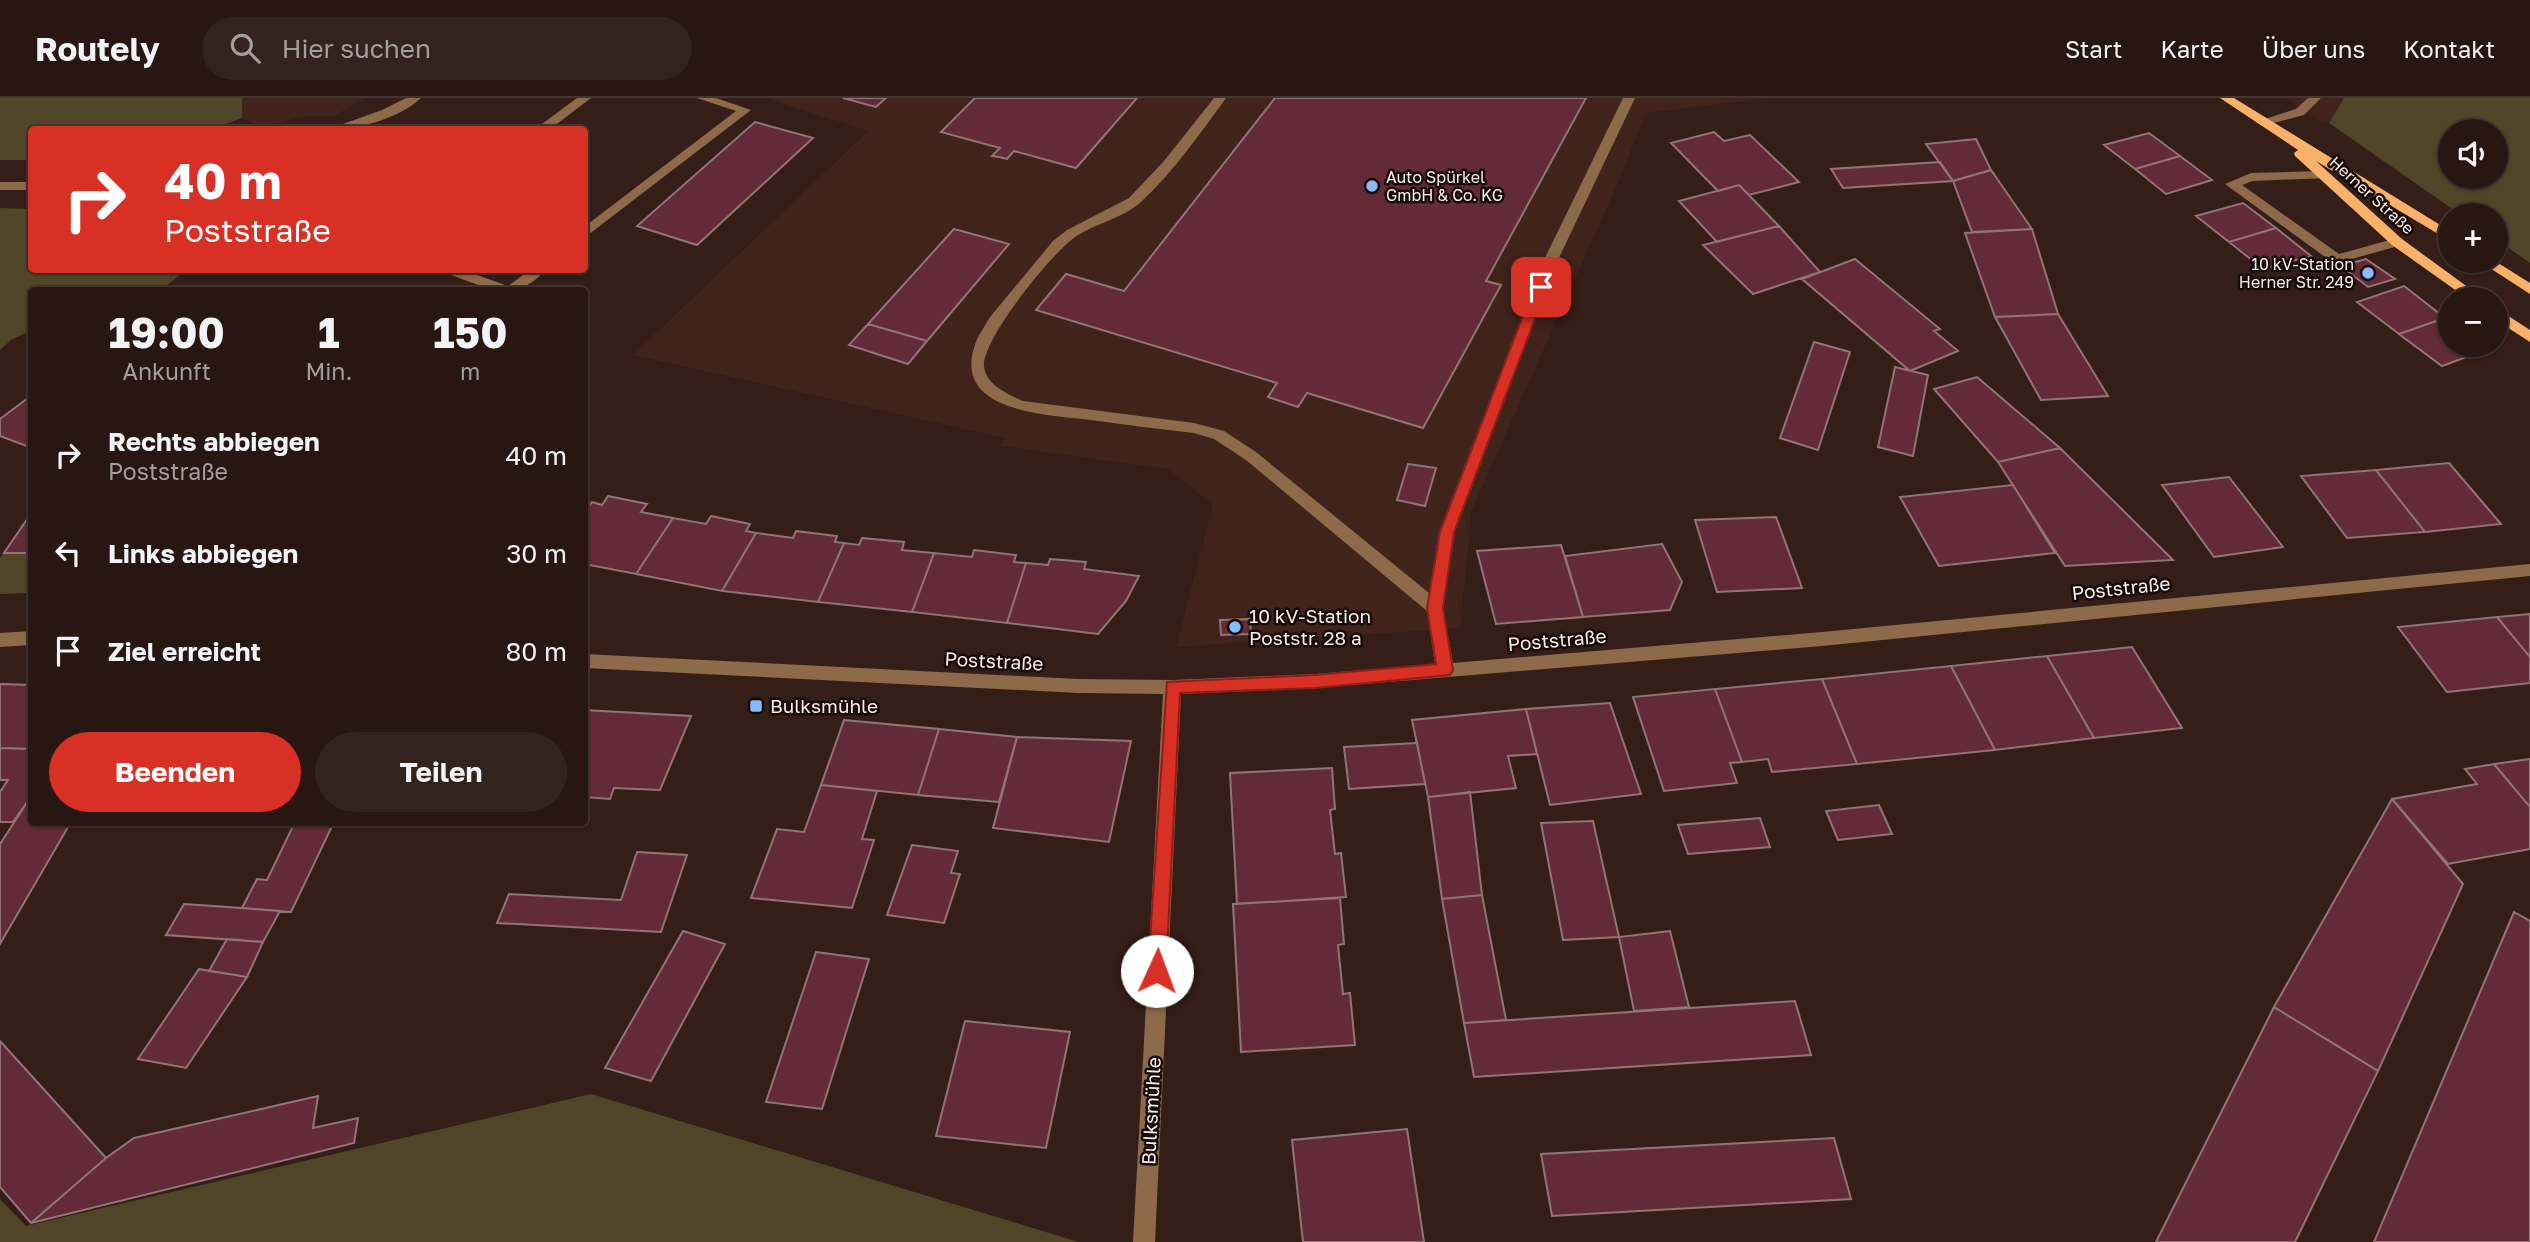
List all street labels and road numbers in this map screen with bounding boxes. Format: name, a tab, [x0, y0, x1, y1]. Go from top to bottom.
street label: Herner Straße	[2326, 152, 2418, 238]
street label: Poststraße	[2071, 571, 2171, 604]
street label: Poststraße	[1507, 624, 1607, 655]
street label: Poststraße	[944, 646, 1044, 675]
street label: Bulksmühle	[1136, 1056, 1165, 1166]

